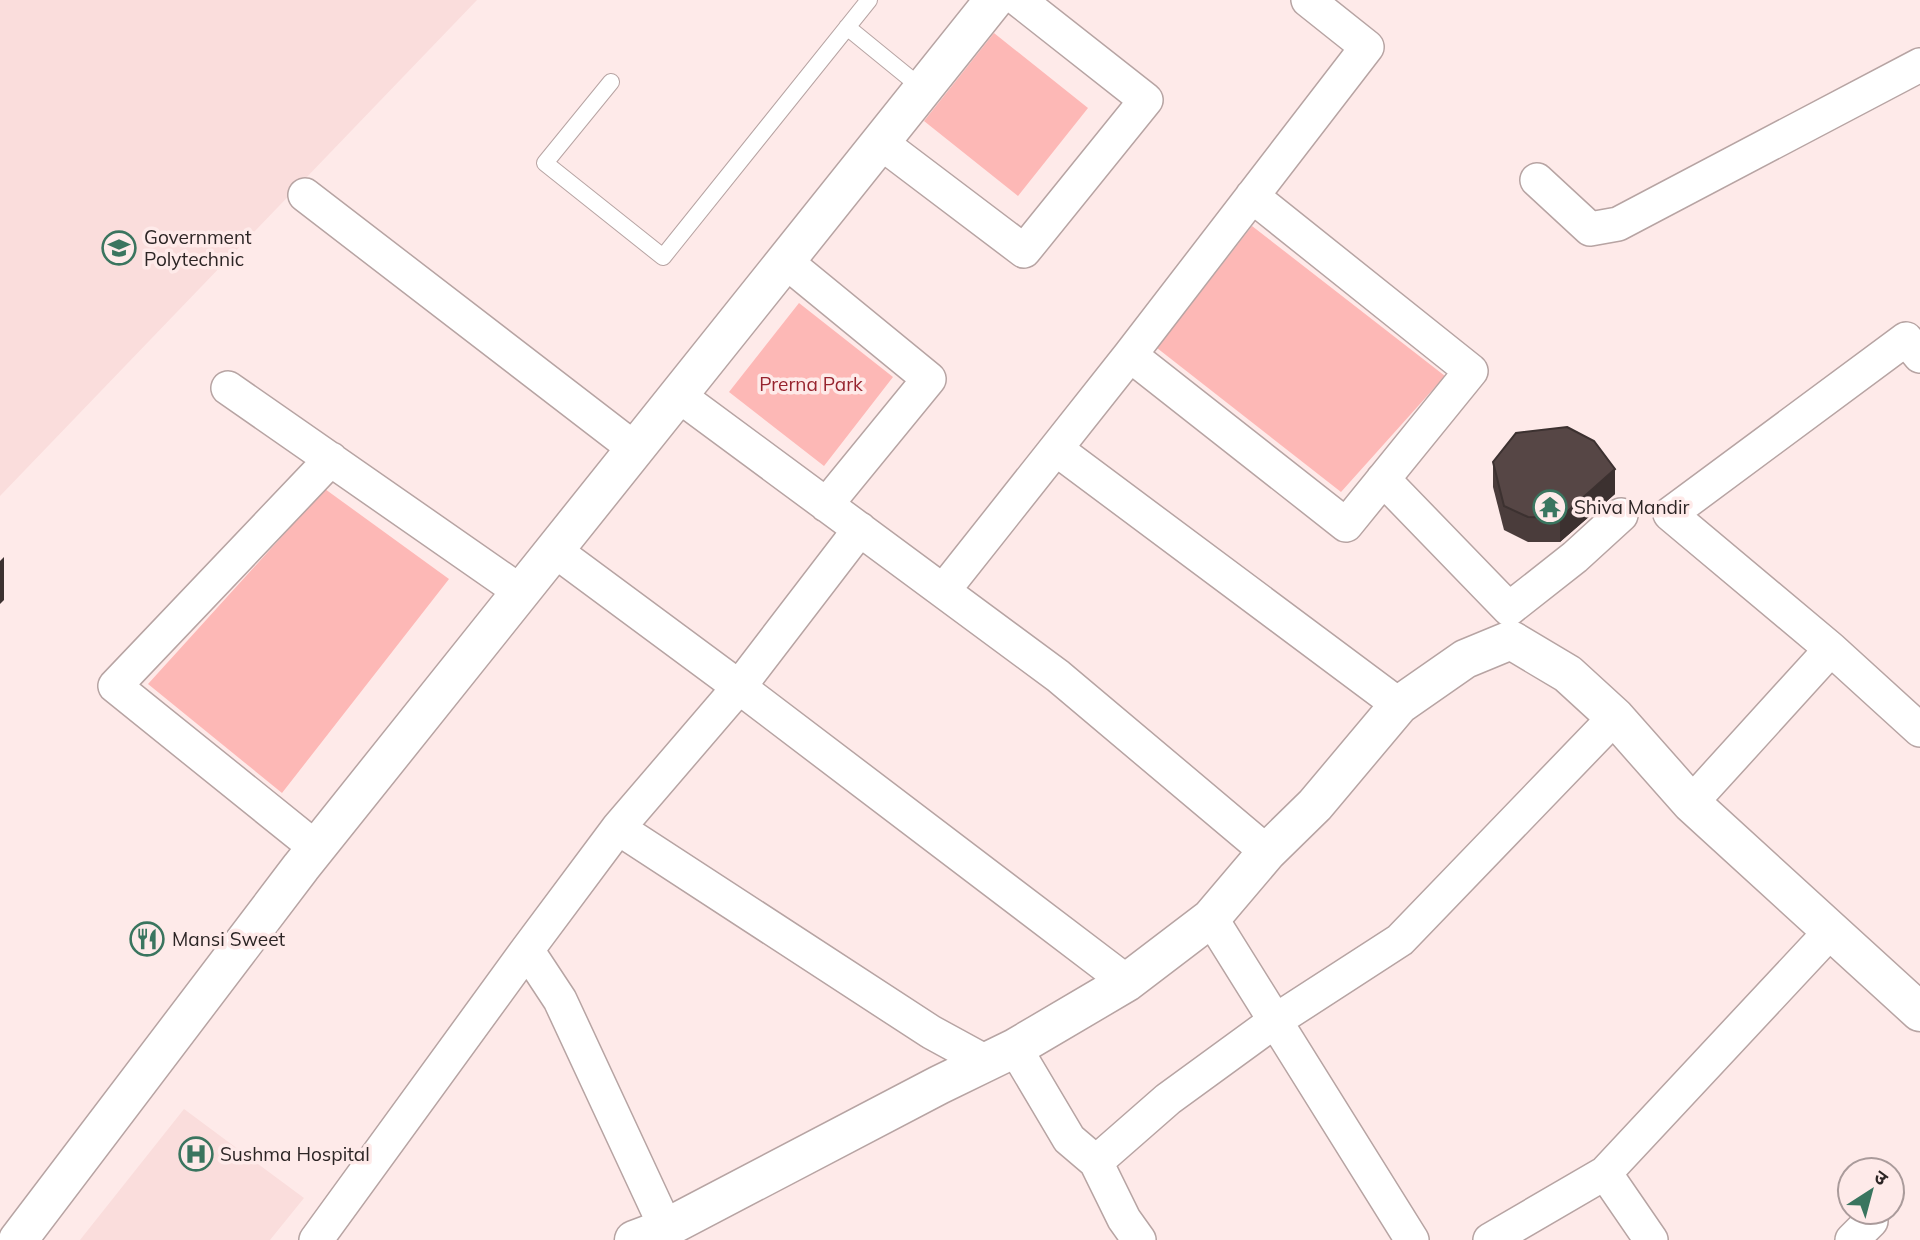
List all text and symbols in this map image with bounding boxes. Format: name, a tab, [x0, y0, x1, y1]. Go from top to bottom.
place label: Government Polytechnic	[144, 225, 252, 271]
school or university icon: Government Polytechnic	[100, 229, 138, 267]
park label: Prerna Park	[759, 372, 863, 396]
temple icon: Shiva Mandir	[1531, 488, 1569, 526]
place label: Shiva Mandir	[1574, 495, 1690, 519]
restaurant icon: Mansi Sweet	[128, 920, 166, 958]
place label: Mansi Sweet	[172, 927, 285, 951]
hospital icon: Sushma Hospital	[177, 1135, 215, 1173]
place label: Sushma Hospital	[220, 1142, 370, 1166]
north arrow	[1836, 1156, 1906, 1226]
text: उ	[1869, 1164, 1893, 1191]

